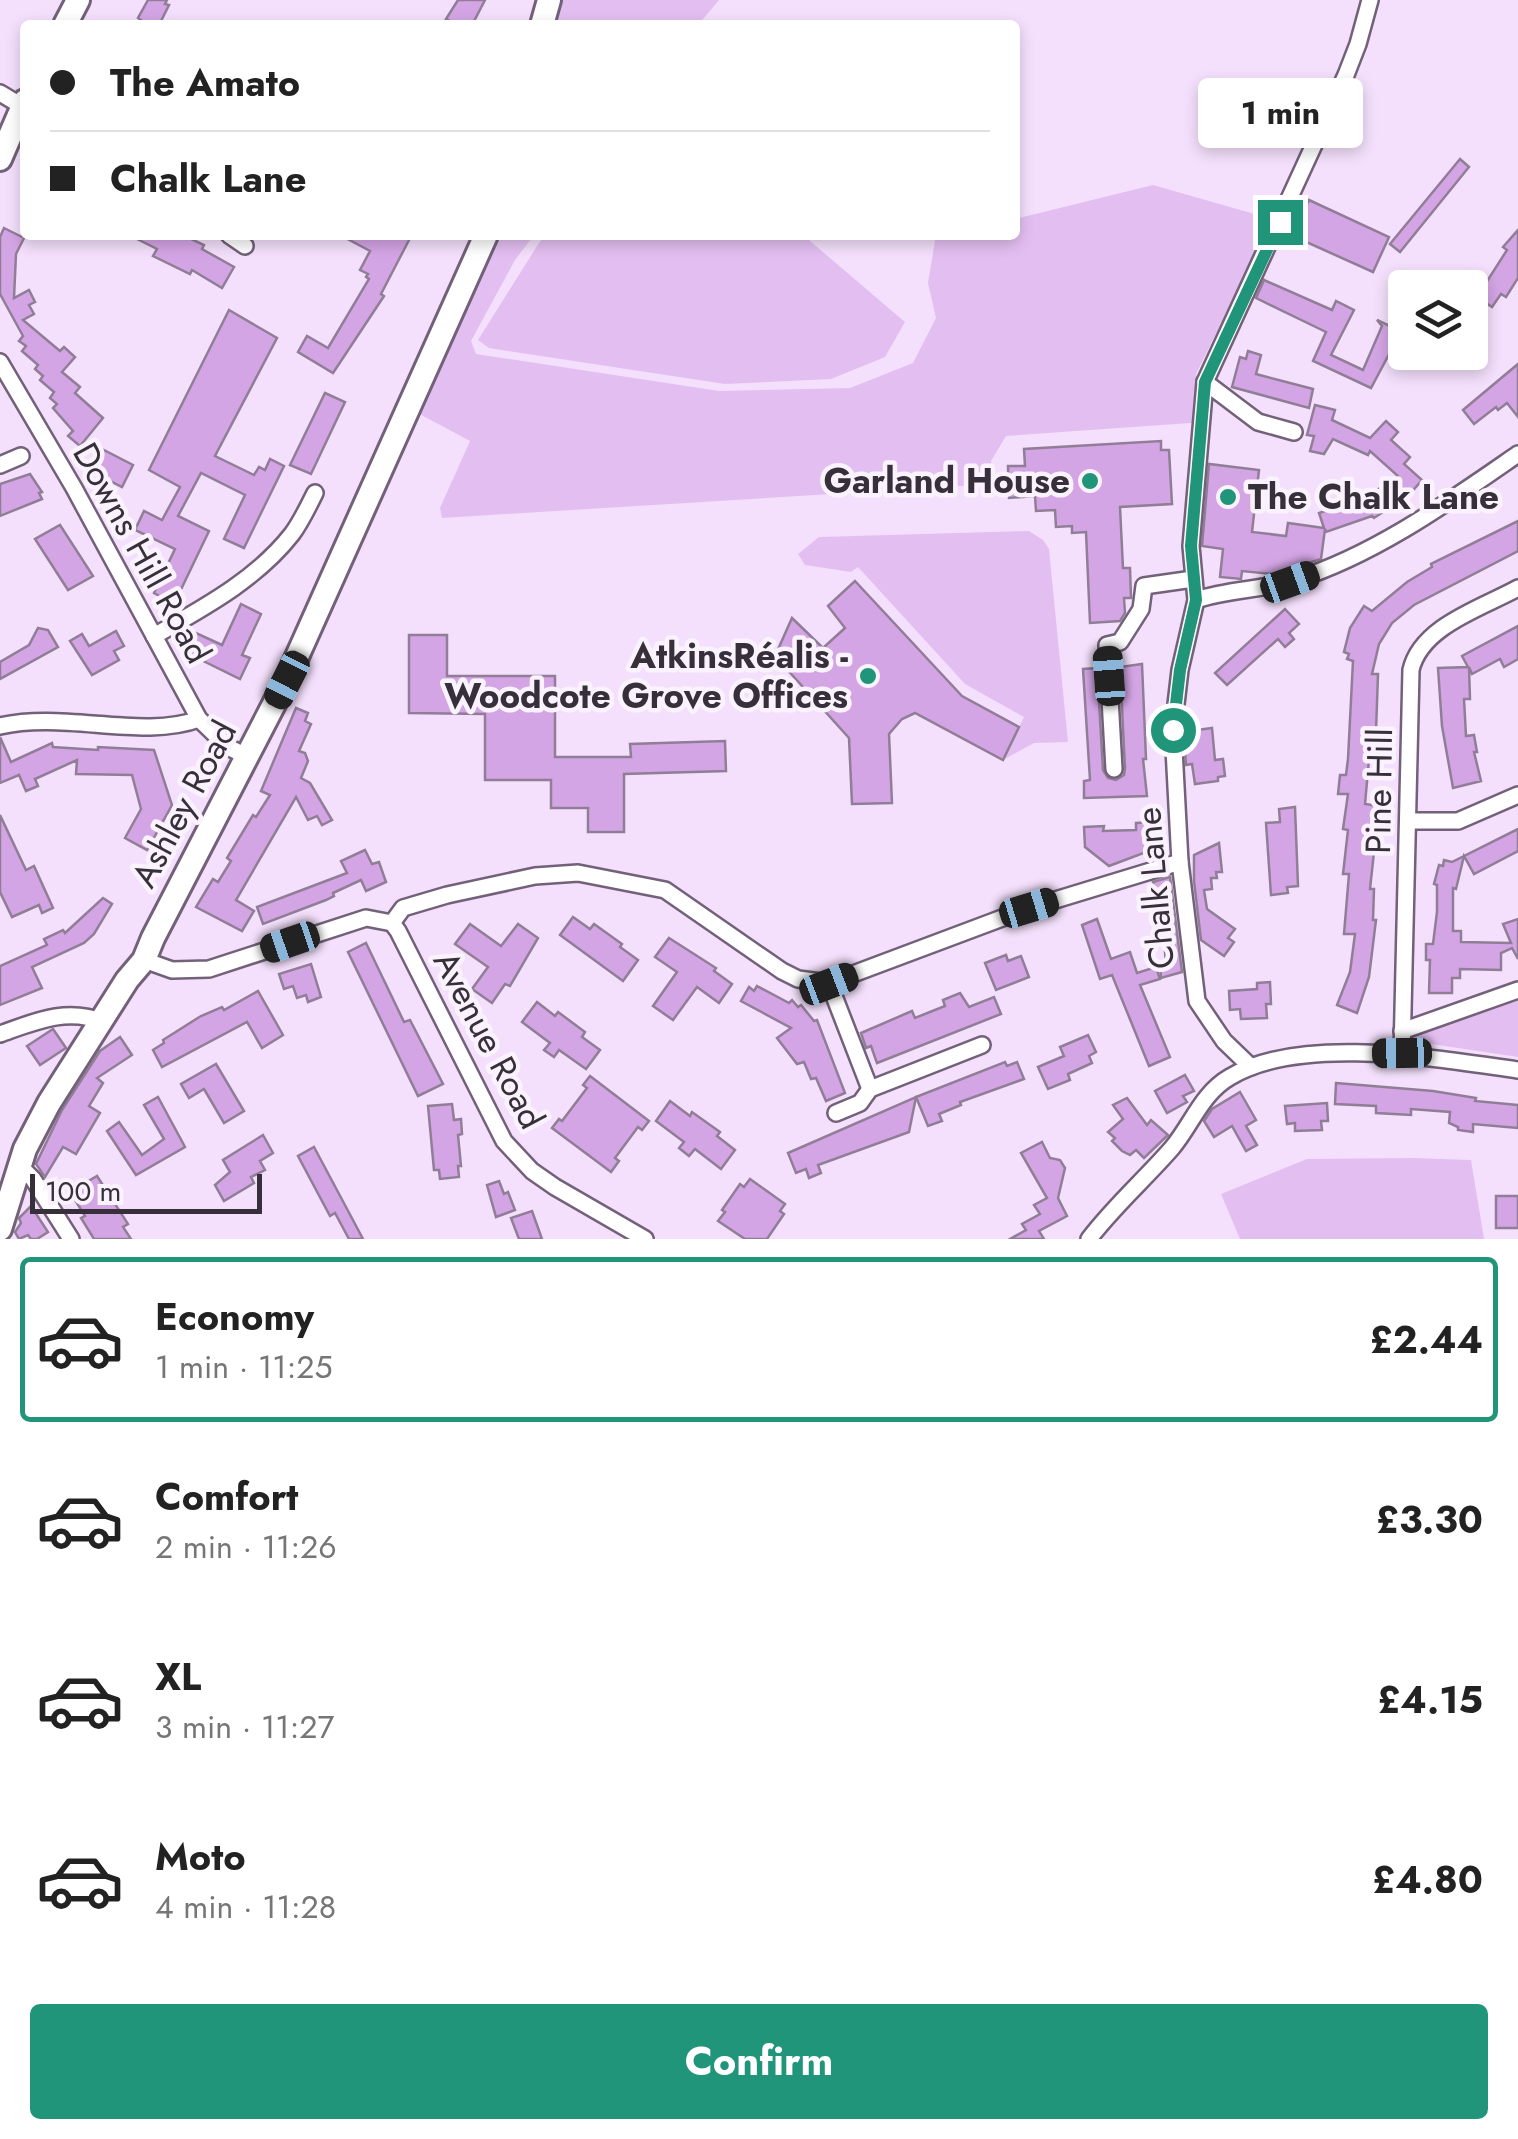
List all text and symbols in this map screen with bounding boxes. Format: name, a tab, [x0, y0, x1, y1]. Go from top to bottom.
text: The Amato	[110, 55, 300, 110]
callout: 1 min	[1198, 77, 1362, 147]
text: 1 min	[1241, 90, 1320, 136]
text: Chalk Lane	[110, 151, 307, 206]
route end	[1258, 200, 1303, 245]
map controls	[1388, 270, 1488, 370]
button: layers	[1388, 270, 1488, 370]
street label: Downs Hill Road	[61, 434, 223, 672]
place label: Garland House	[823, 456, 1070, 506]
marker: Garland House	[1079, 470, 1101, 492]
place label: The Chalk Lane	[1248, 472, 1499, 522]
marker: The Chalk Lane	[1217, 486, 1239, 508]
car	[1257, 558, 1323, 606]
place label: AtkinsRéalis - Woodcote Grove Offices	[444, 631, 848, 721]
car	[1092, 645, 1126, 707]
car	[260, 646, 314, 714]
marker: AtkinsRéalis - Woodcote Grove Offices	[857, 665, 879, 687]
route start	[1151, 708, 1196, 753]
street label: Ashley Road	[119, 712, 249, 896]
street label: Pine Hill	[1353, 728, 1405, 854]
street label: Chalk Lane	[1123, 805, 1187, 971]
car	[996, 885, 1062, 931]
car	[257, 918, 323, 966]
street label: Avenue Road	[421, 942, 557, 1138]
car	[796, 959, 862, 1009]
car	[1372, 1037, 1432, 1069]
scale bar	[30, 1169, 262, 1214]
text: 100 m	[45, 1171, 121, 1212]
text: Economy	[155, 1289, 314, 1344]
icon: car	[35, 1295, 125, 1385]
text: £2.44	[1370, 1312, 1483, 1367]
text: 1 min · 11:25	[155, 1344, 333, 1390]
text: Comfort	[155, 1469, 298, 1524]
icon: car	[35, 1475, 125, 1565]
text: £3.30	[1376, 1492, 1483, 1547]
text: 2 min · 11:26	[155, 1524, 337, 1570]
text: XL	[155, 1649, 201, 1704]
icon: car	[35, 1655, 125, 1745]
text: £4.15	[1377, 1672, 1483, 1727]
text: 3 min · 11:27	[155, 1704, 334, 1750]
text: Moto	[155, 1829, 246, 1884]
icon: car	[35, 1835, 125, 1925]
text: £4.80	[1372, 1852, 1483, 1907]
text: 4 min · 11:28	[155, 1884, 336, 1930]
button: Confirm	[30, 2004, 1488, 2119]

